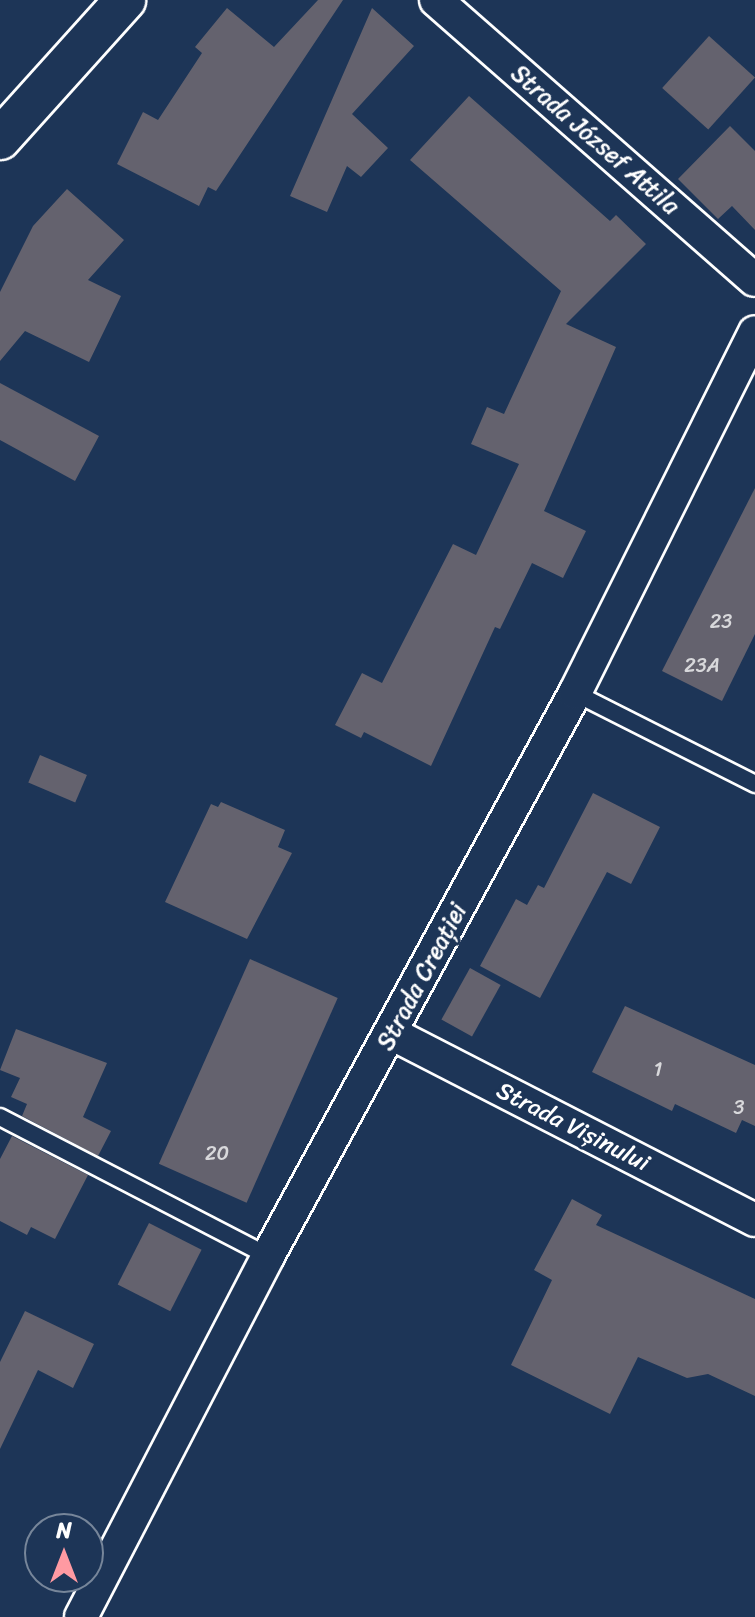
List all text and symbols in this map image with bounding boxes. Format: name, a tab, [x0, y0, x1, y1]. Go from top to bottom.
street label: Strada József Attila	[505, 59, 685, 221]
house number: 23	[710, 609, 732, 633]
house number: 23A	[684, 653, 720, 677]
street label: Strada Creației	[371, 898, 473, 1056]
house number: 1	[654, 1057, 662, 1081]
street label: Strada Vișinului	[491, 1076, 655, 1178]
house number: 3	[734, 1095, 744, 1119]
house number: 20	[205, 1141, 229, 1165]
text: N	[56, 1511, 72, 1550]
north arrow	[24, 1513, 104, 1593]

